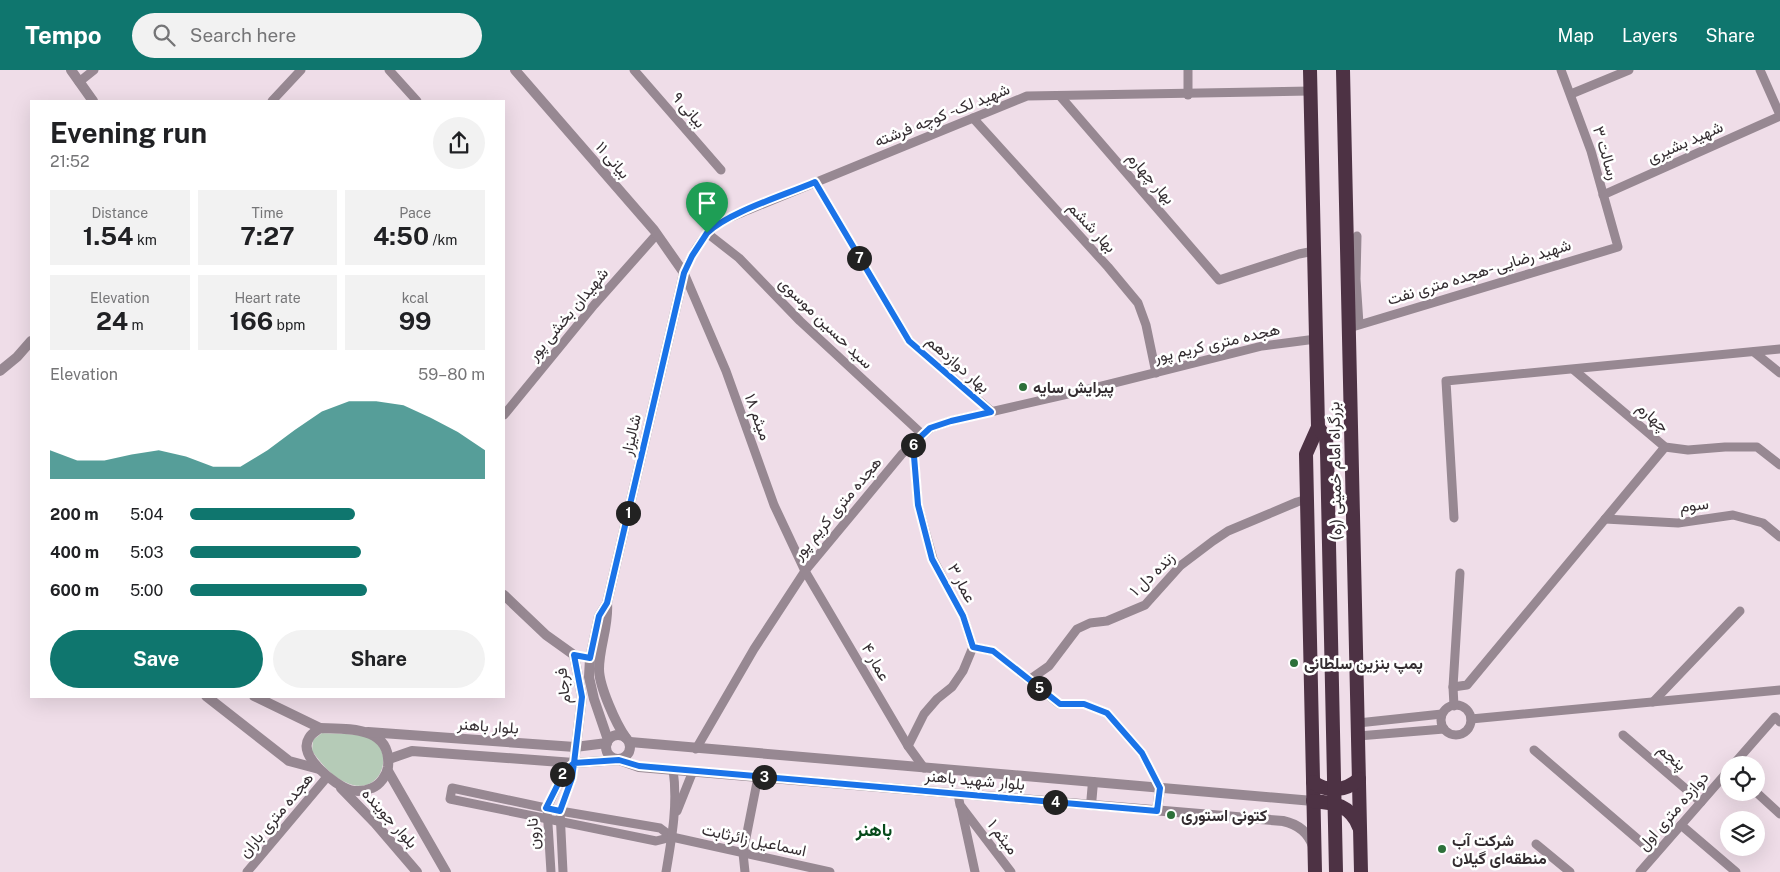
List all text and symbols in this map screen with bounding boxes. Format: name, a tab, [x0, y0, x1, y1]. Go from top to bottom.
search box	[132, 13, 482, 58]
text: Tempo	[25, 21, 102, 49]
icon: search	[150, 21, 178, 49]
text: Search here	[190, 24, 296, 46]
text: Map	[1558, 25, 1594, 46]
text: Layers	[1622, 25, 1678, 46]
text: Share	[1706, 25, 1755, 46]
street label: شهید لک - کوچه فرشته	[872, 79, 1013, 153]
street label: بیانی ۹	[668, 88, 710, 132]
text: Evening run	[50, 116, 207, 149]
button: share	[433, 117, 485, 169]
street label: شهید بشیری	[1644, 117, 1726, 168]
street label: رسالت ۳	[1588, 124, 1623, 182]
street label: بیانی ۱۱	[591, 138, 634, 183]
street label: بهار چهارم	[1122, 148, 1179, 209]
text: 21:52	[50, 152, 89, 171]
pin	[686, 182, 728, 233]
icon: arrive	[693, 189, 721, 217]
street label: بهار ششم	[1063, 198, 1120, 257]
text: Distance	[91, 205, 148, 221]
text: Time	[252, 205, 283, 221]
text: Pace	[399, 205, 431, 221]
text: 1.54	[83, 221, 134, 251]
text: 7:27	[240, 221, 295, 251]
text: 4:50	[373, 221, 429, 251]
text: km	[134, 232, 157, 248]
text: /km	[429, 232, 457, 248]
street label: شهید رضایی -هجده متری نفت	[1385, 235, 1573, 310]
pin: 7	[846, 246, 872, 270]
text: 7	[855, 250, 864, 266]
street label: شهیدان بخشی پور	[523, 264, 614, 366]
street label: سید حسین موسوی	[774, 273, 877, 373]
text: Elevation	[90, 290, 150, 306]
text: Heart rate	[234, 290, 301, 306]
text: kcal	[402, 290, 429, 306]
text: 24	[96, 306, 128, 336]
text: 166	[230, 306, 273, 336]
text: 99	[399, 306, 432, 336]
text: m	[128, 317, 144, 333]
text: bpm	[273, 317, 305, 333]
street label: هجده متری کریم پور	[1151, 319, 1282, 369]
street label: بهار دوازدهم	[922, 331, 994, 397]
text: Elevation	[50, 365, 118, 384]
text: 59–80 m	[418, 365, 485, 384]
place label: پیرایش سایه	[1033, 378, 1114, 399]
marker: پیرایش سایه	[1017, 381, 1029, 393]
street label: میثم ۱۸	[740, 391, 775, 443]
street label: چهارم	[1632, 398, 1673, 438]
street label: بزرگراه امام خمینی (ره)	[1324, 402, 1347, 540]
street label: شالیزار	[617, 412, 646, 459]
pin: 6	[900, 432, 926, 458]
text: 6	[909, 437, 918, 453]
street label: هجده متری کریم پور	[788, 453, 887, 565]
street label: سوم	[1678, 494, 1710, 517]
pin: 1	[616, 500, 640, 526]
text: 200 m	[50, 505, 99, 524]
text: 5:04	[130, 505, 164, 524]
text: 1	[626, 505, 632, 521]
text: 400 m	[50, 543, 99, 562]
text: 5:03	[130, 543, 164, 562]
street label: زنده دل ۱	[1126, 548, 1179, 601]
street label: عمار ۳	[943, 560, 980, 606]
text: 600 m	[50, 581, 99, 600]
text: 5:00	[130, 581, 163, 600]
button: Save	[50, 630, 263, 688]
button: Share	[273, 630, 485, 688]
street label: عمار ۴	[857, 640, 894, 685]
place label: پمپ بنزین سلطانی	[1304, 654, 1423, 675]
marker: پمپ بنزین سلطانی	[1288, 657, 1300, 669]
street label: فرجام	[551, 667, 576, 705]
pin: 5	[1026, 676, 1052, 700]
text: 5	[1035, 680, 1044, 696]
street label: بلوار باهنر	[456, 714, 519, 739]
street label: پنجم	[1653, 740, 1690, 776]
map controls	[1720, 756, 1765, 856]
button: locate	[1720, 756, 1765, 801]
pin: 2	[550, 762, 574, 786]
pin: 3	[752, 764, 776, 790]
text: 2	[558, 766, 567, 782]
street label: بلوار شهید باهنر	[923, 766, 1026, 795]
street label: دوازده متری اول	[1634, 768, 1713, 855]
street label: هجده متری باران	[235, 769, 318, 862]
text: 3	[760, 769, 769, 785]
street label: بلوار جوینده	[357, 784, 422, 853]
pin: 4	[1042, 790, 1068, 814]
text: 4	[1051, 794, 1060, 810]
place label: کتونی استوری	[1181, 806, 1267, 826]
marker: کتونی استوری	[1165, 809, 1177, 821]
button: layers	[1720, 811, 1765, 856]
street label: میثم ۱	[983, 816, 1022, 859]
street label: نارون	[522, 817, 545, 851]
district label: باهنر	[855, 819, 892, 841]
street label: اسماعیل زائرثابت	[700, 820, 808, 861]
place label: شرکت آب منطقه‌ای گیلان	[1452, 831, 1547, 868]
marker: شرکت آب منطقه‌ای گیلان	[1436, 843, 1448, 855]

